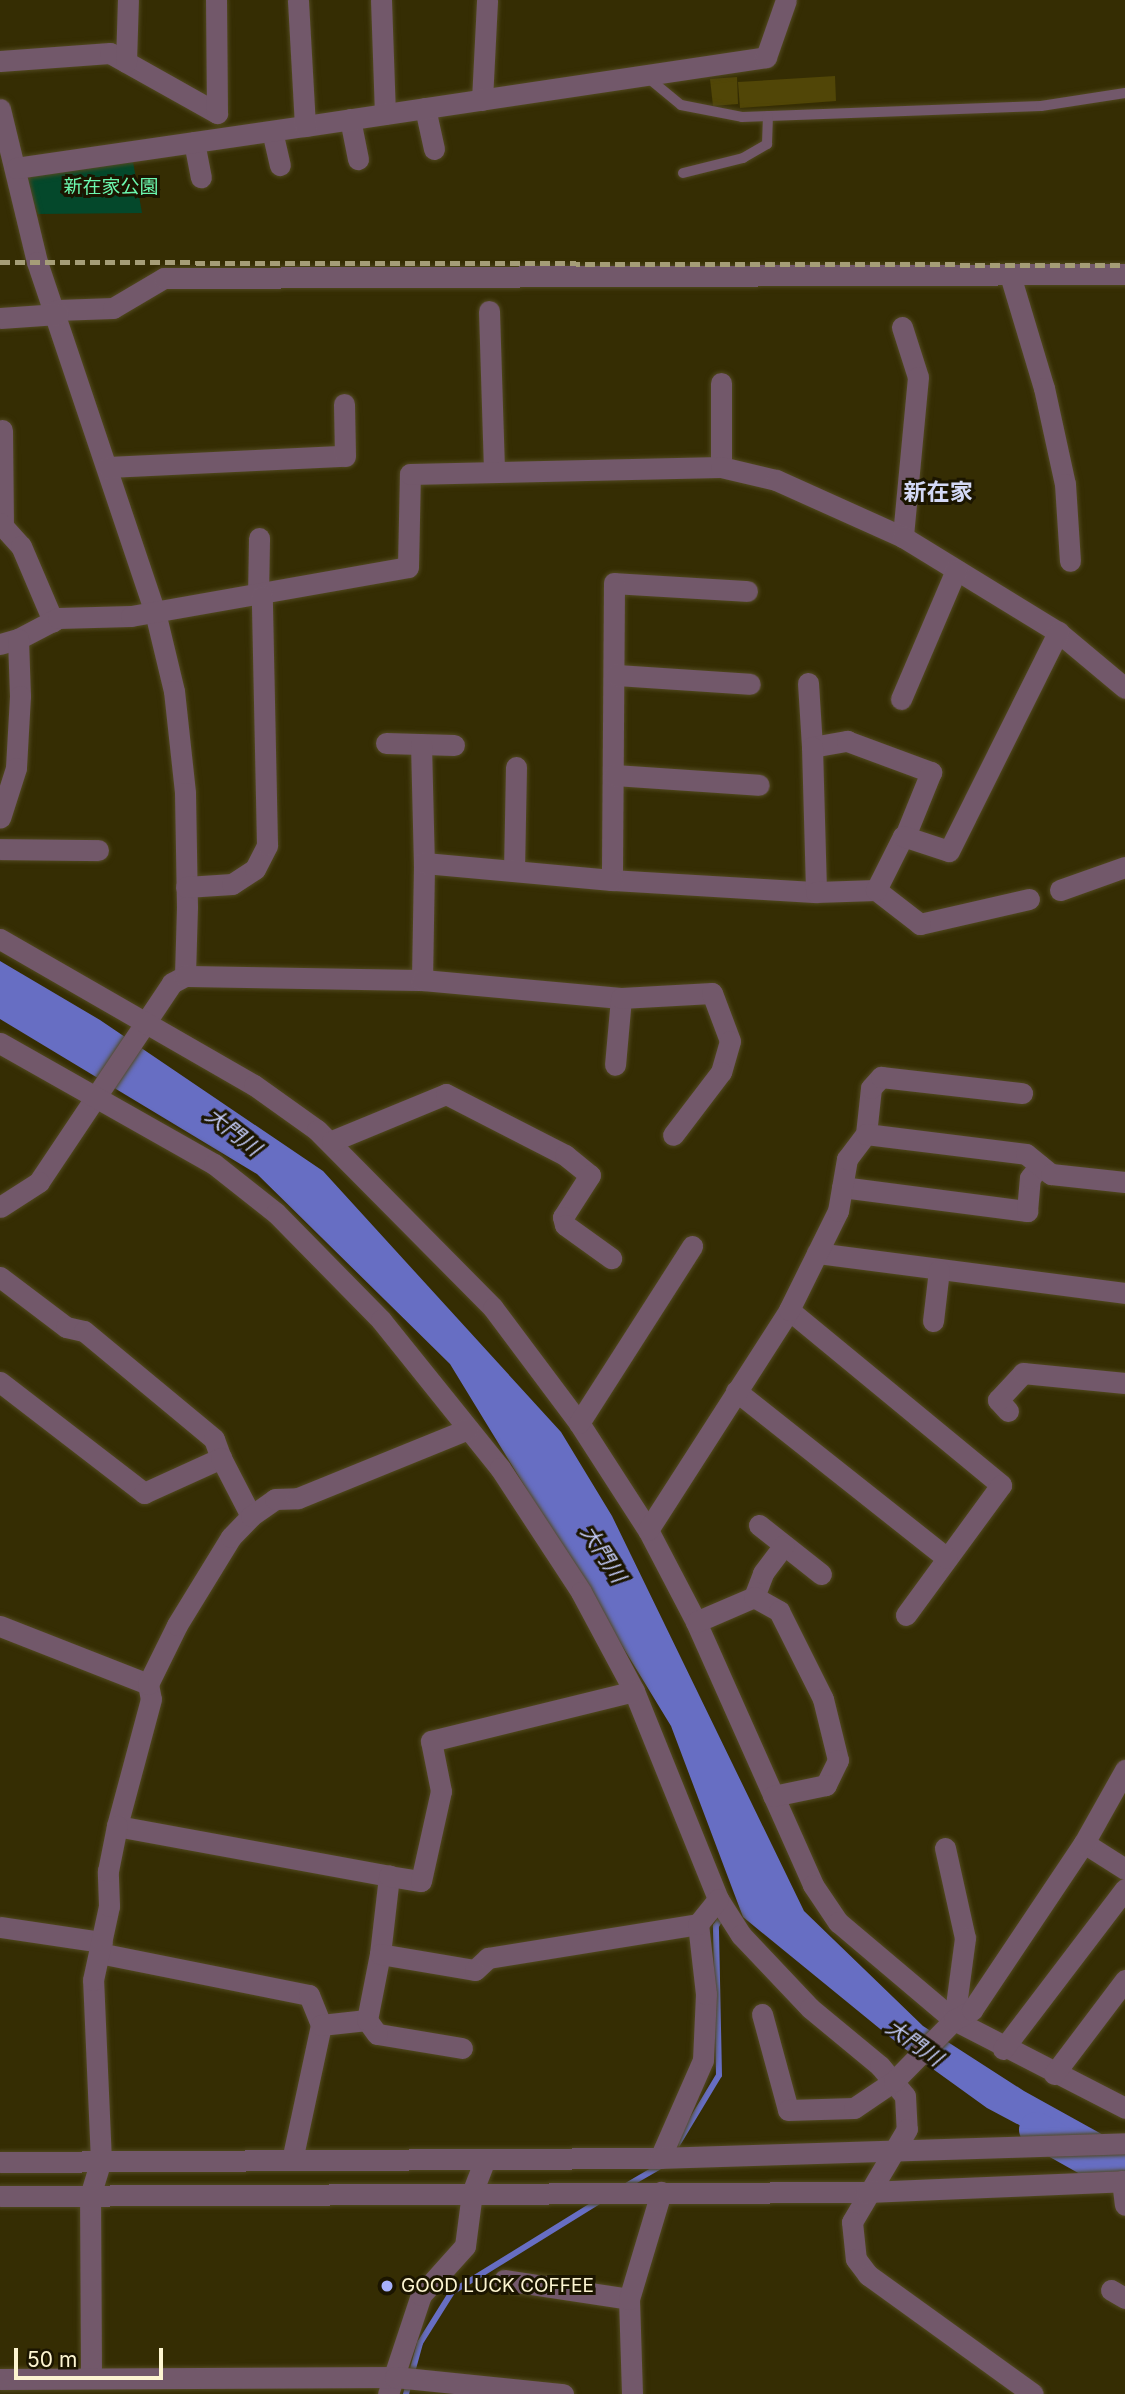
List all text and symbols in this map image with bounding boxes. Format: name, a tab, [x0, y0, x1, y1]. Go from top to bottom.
park label: 新在家公園	[64, 176, 158, 198]
district label: 新在家	[904, 478, 972, 506]
water label: 大門川	[200, 1103, 266, 1161]
water label: 大門川	[575, 1521, 631, 1587]
water label: 大門川	[881, 2015, 947, 2071]
place label: GOOD LUCK COFFEE	[401, 2275, 594, 2297]
marker: GOOD LUCK COFFEE	[379, 2278, 395, 2294]
scale bar	[18, 2334, 166, 2378]
text: 50 m	[27, 2347, 77, 2372]

